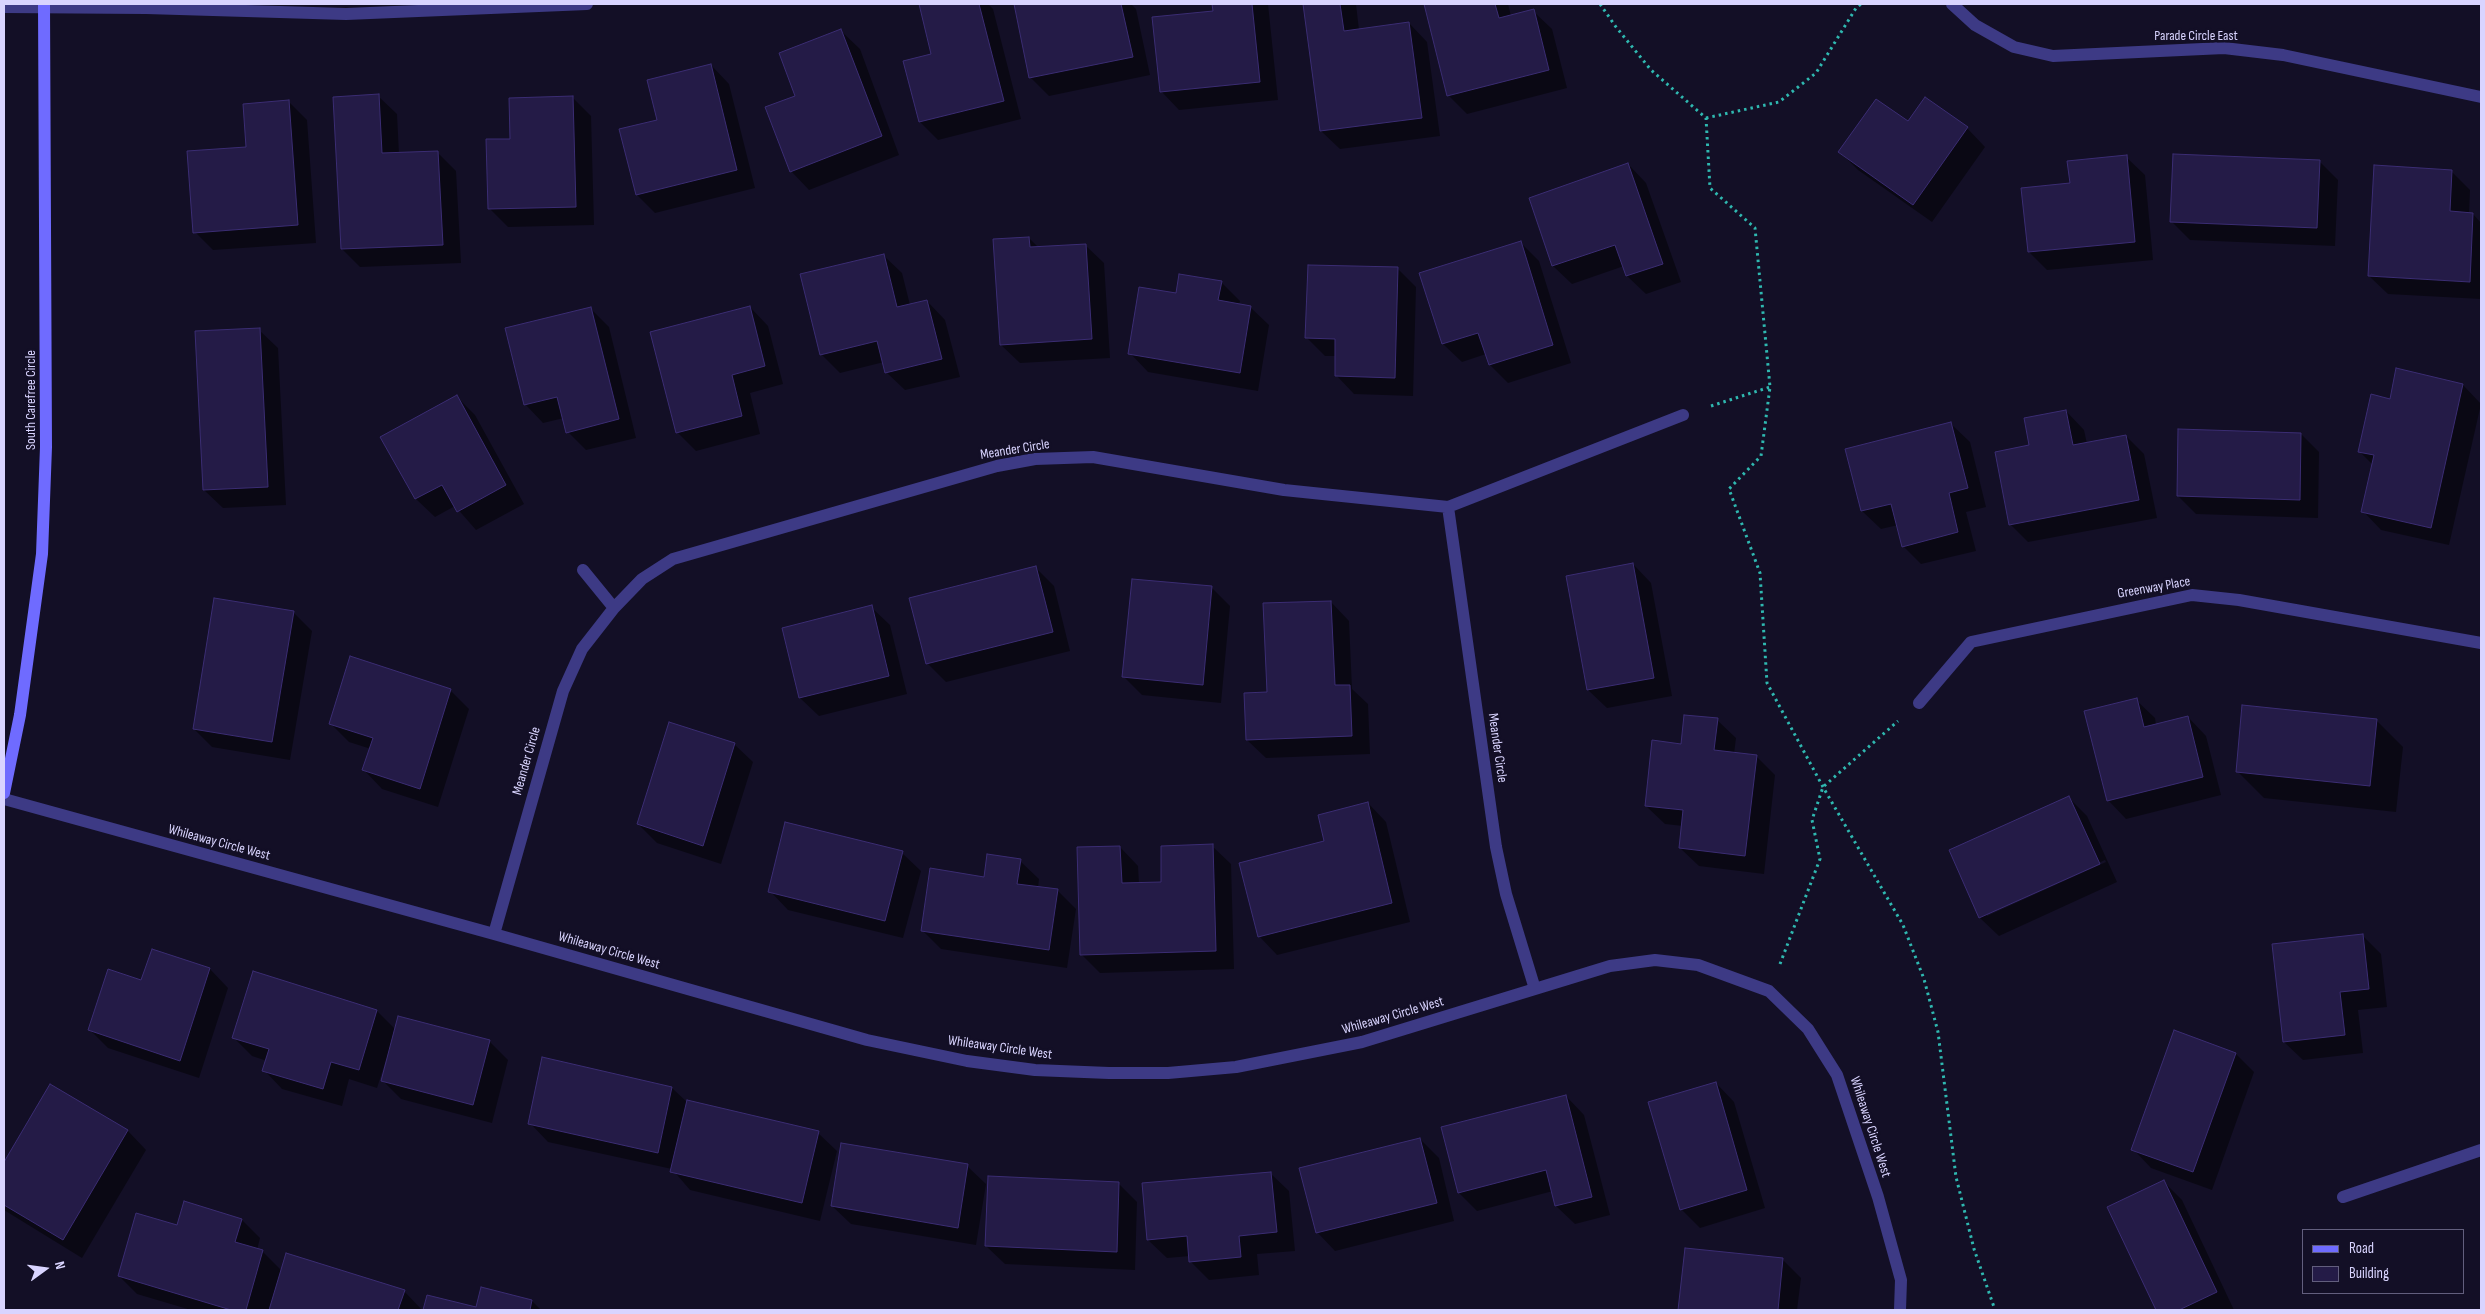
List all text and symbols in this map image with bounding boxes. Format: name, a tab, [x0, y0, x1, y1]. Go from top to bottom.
street label: Parade Circle East	[2154, 28, 2238, 44]
street label: South Carefree Circle	[23, 350, 39, 450]
street label: Meander Circle	[979, 436, 1051, 464]
street label: Greenway Place	[2116, 573, 2192, 603]
street label: Meander Circle	[1484, 712, 1510, 784]
street label: Meander Circle	[509, 725, 545, 797]
street label: Whileaway Circle West	[166, 821, 272, 865]
street label: Whileaway Circle West	[556, 928, 662, 974]
street label: Whileaway Circle West	[1340, 993, 1446, 1039]
street label: Whileaway Circle West	[947, 1032, 1053, 1064]
street label: Whileaway Circle West	[1846, 1075, 1894, 1179]
legend	[2302, 1229, 2465, 1294]
text: Road	[2349, 1239, 2374, 1258]
north arrow	[20, 1244, 70, 1294]
text: N	[51, 1260, 69, 1271]
text: Building	[2349, 1264, 2389, 1283]

